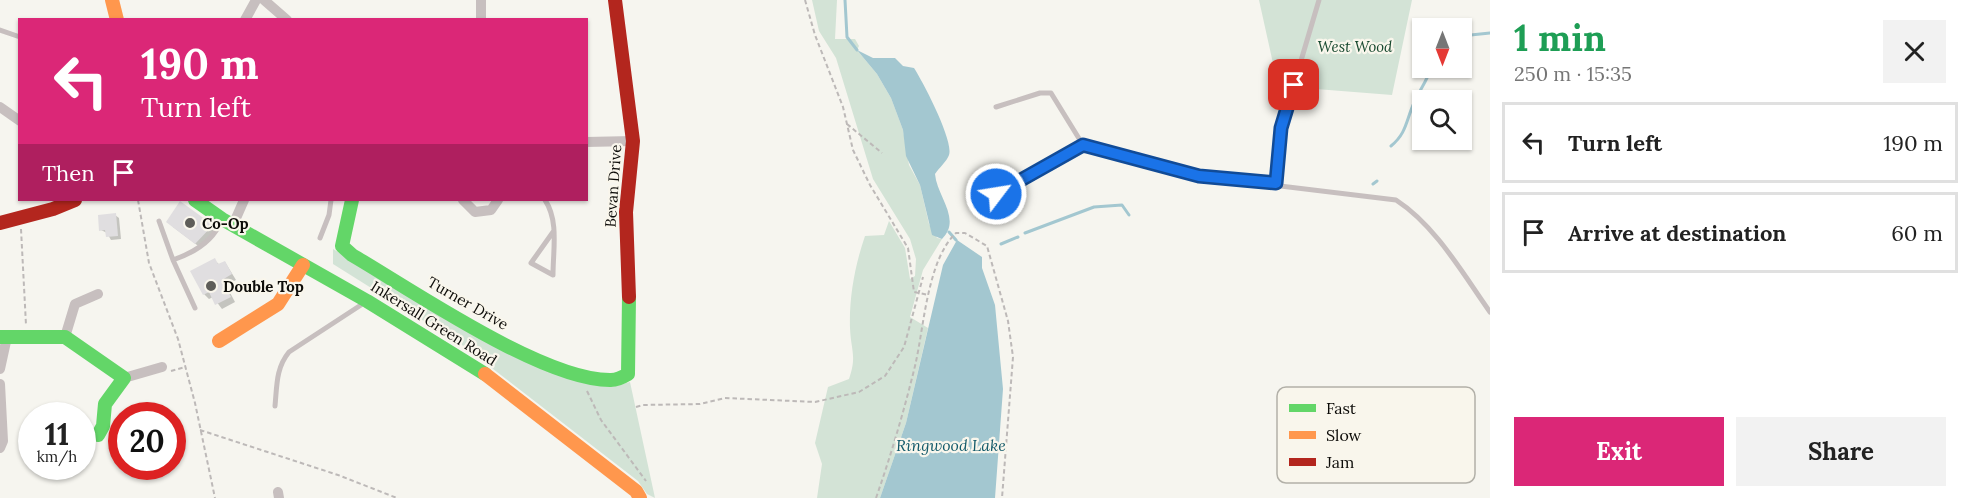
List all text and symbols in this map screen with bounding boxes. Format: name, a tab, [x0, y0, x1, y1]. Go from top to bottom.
text: 1 min	[1514, 15, 1606, 61]
north arrow	[1412, 18, 1472, 78]
map controls	[1412, 18, 1472, 150]
button: close	[1883, 20, 1946, 83]
text: 190 m	[141, 37, 259, 91]
park label: West Wood	[1318, 37, 1393, 56]
icon: left	[42, 42, 120, 120]
pin	[1268, 59, 1319, 110]
text: 250 m · 15:35	[1514, 61, 1632, 86]
icon: arrive	[1277, 68, 1310, 101]
text: Turn left	[141, 90, 251, 124]
button: search	[1412, 90, 1472, 150]
icon: left	[1517, 126, 1550, 159]
text: Turn left	[1568, 129, 1662, 157]
text: 190 m	[1883, 129, 1943, 157]
street label: Bevan Drive	[601, 144, 625, 228]
icon: arrive	[107, 156, 140, 189]
text: Then	[42, 159, 95, 187]
position arrow	[964, 162, 1028, 226]
place label: Co-Op	[202, 214, 248, 233]
marker: Co-Op	[183, 216, 197, 230]
icon: arrive	[1517, 216, 1550, 249]
text: Arrive at destination	[1568, 219, 1786, 247]
text: 60 m	[1891, 219, 1943, 247]
street label: Turner Drive	[424, 272, 512, 334]
street label: Inkersall Green Road	[367, 276, 501, 370]
place label: Double Top	[223, 277, 304, 296]
marker: Double Top	[204, 279, 218, 293]
legend	[1277, 387, 1475, 483]
text: Fast	[1326, 398, 1357, 418]
speed limit sign: 20	[108, 402, 186, 480]
text: 11	[45, 415, 69, 453]
button: Exit	[1514, 417, 1724, 486]
button: Share	[1736, 417, 1946, 486]
text: Slow	[1326, 425, 1362, 445]
water label: Ringwood Lake	[896, 435, 1006, 455]
text: km/h	[37, 447, 77, 466]
text: Jam	[1325, 452, 1354, 472]

